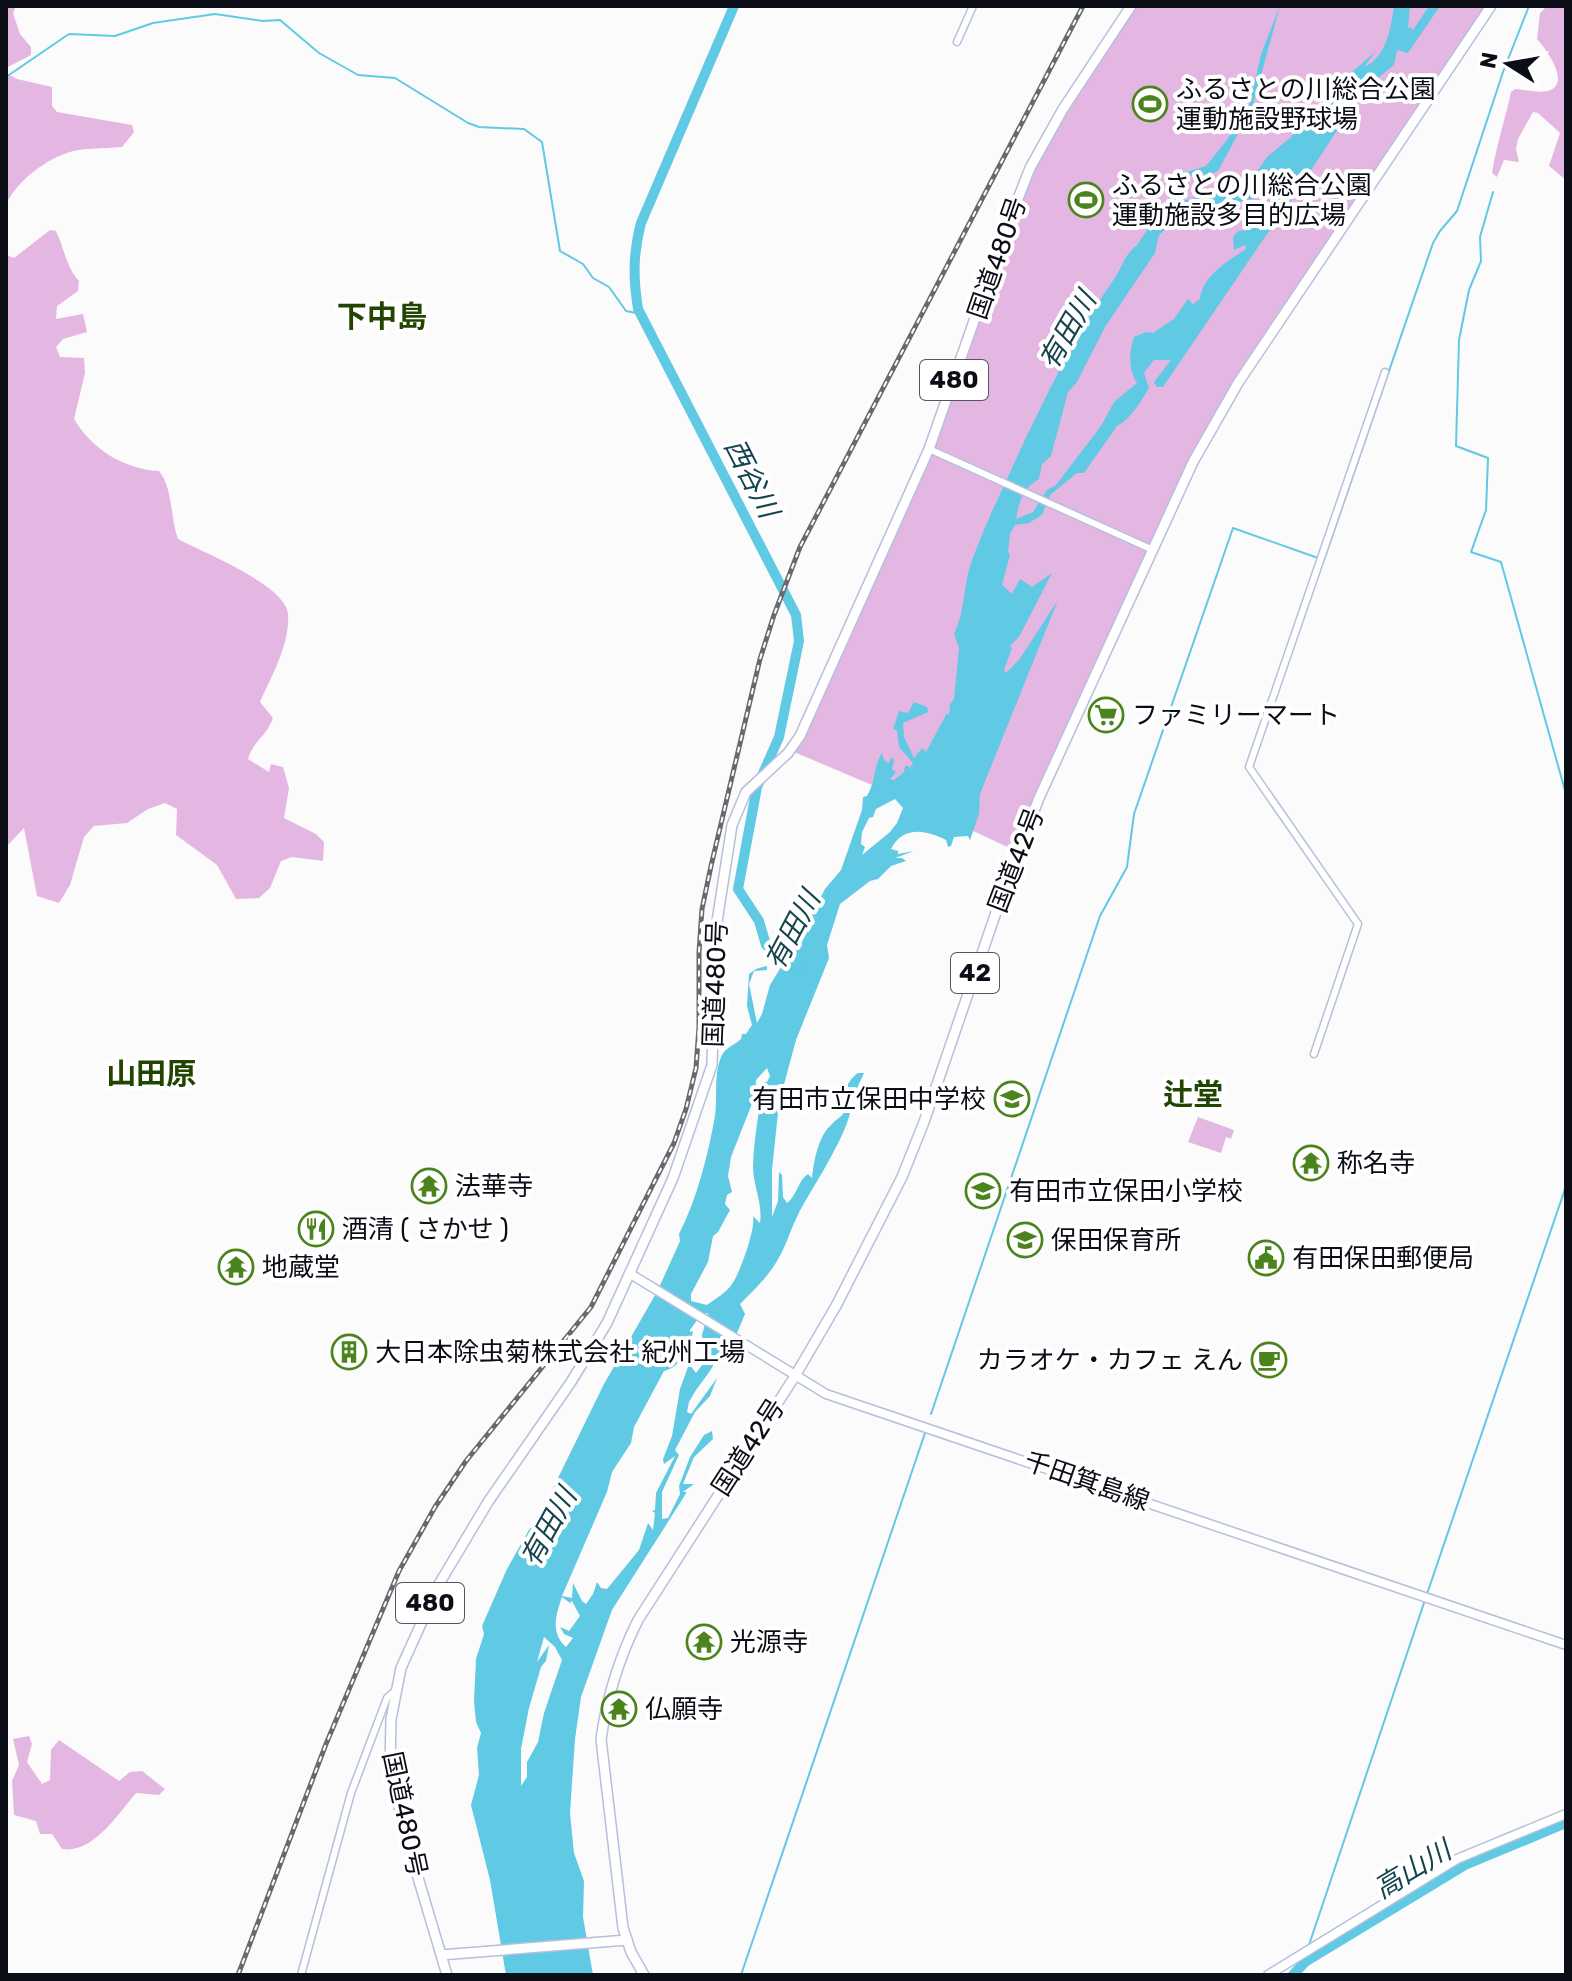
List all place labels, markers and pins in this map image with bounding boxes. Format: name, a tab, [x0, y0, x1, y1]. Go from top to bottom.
place label: ふるさとの川総合公園 運動施設野球場	[1176, 74, 1436, 135]
sports icon: ふるさとの川総合公園 運動施設野球場	[1131, 85, 1169, 123]
place label: ふるさとの川総合公園 運動施設多目的広場	[1112, 170, 1372, 231]
sports icon: ふるさとの川総合公園 運動施設多目的広場	[1067, 181, 1105, 219]
supermarket icon: ファミリーマート	[1087, 696, 1125, 734]
place label: ファミリーマート	[1132, 700, 1340, 731]
school or university icon: 有田市立保田中学校	[993, 1080, 1031, 1118]
place label: 有田市立保田中学校	[752, 1084, 986, 1115]
temple icon: 称名寺	[1292, 1144, 1330, 1182]
place label: 称名寺	[1337, 1148, 1415, 1179]
temple icon: 法華寺	[410, 1167, 448, 1205]
place label: 法華寺	[455, 1171, 533, 1202]
school or university icon: 有田市立保田小学校	[964, 1172, 1002, 1210]
place label: 有田市立保田小学校	[1009, 1176, 1243, 1207]
restaurant icon: 酒清 ( さかせ )	[297, 1210, 335, 1248]
place label: 酒清 ( さかせ )	[342, 1214, 509, 1245]
school or university icon: 保田保育所	[1006, 1221, 1044, 1259]
place label: 保田保育所	[1051, 1225, 1181, 1256]
public building icon: 有田保田郵便局	[1247, 1239, 1285, 1277]
place label: 有田保田郵便局	[1292, 1243, 1474, 1274]
temple icon: 地蔵堂	[217, 1248, 255, 1286]
place label: 地蔵堂	[262, 1252, 340, 1283]
building icon: 大日本除虫菊株式会社 紀州工場	[330, 1333, 368, 1371]
place label: 大日本除虫菊株式会社 紀州工場	[375, 1337, 745, 1368]
cafe icon: カラオケ・カフェ えん	[1250, 1341, 1288, 1379]
place label: カラオケ・カフェ えん	[977, 1345, 1243, 1376]
temple icon: 光源寺	[685, 1623, 723, 1661]
place label: 光源寺	[730, 1627, 808, 1658]
temple icon: 仏願寺	[600, 1690, 638, 1728]
place label: 仏願寺	[645, 1694, 723, 1725]

